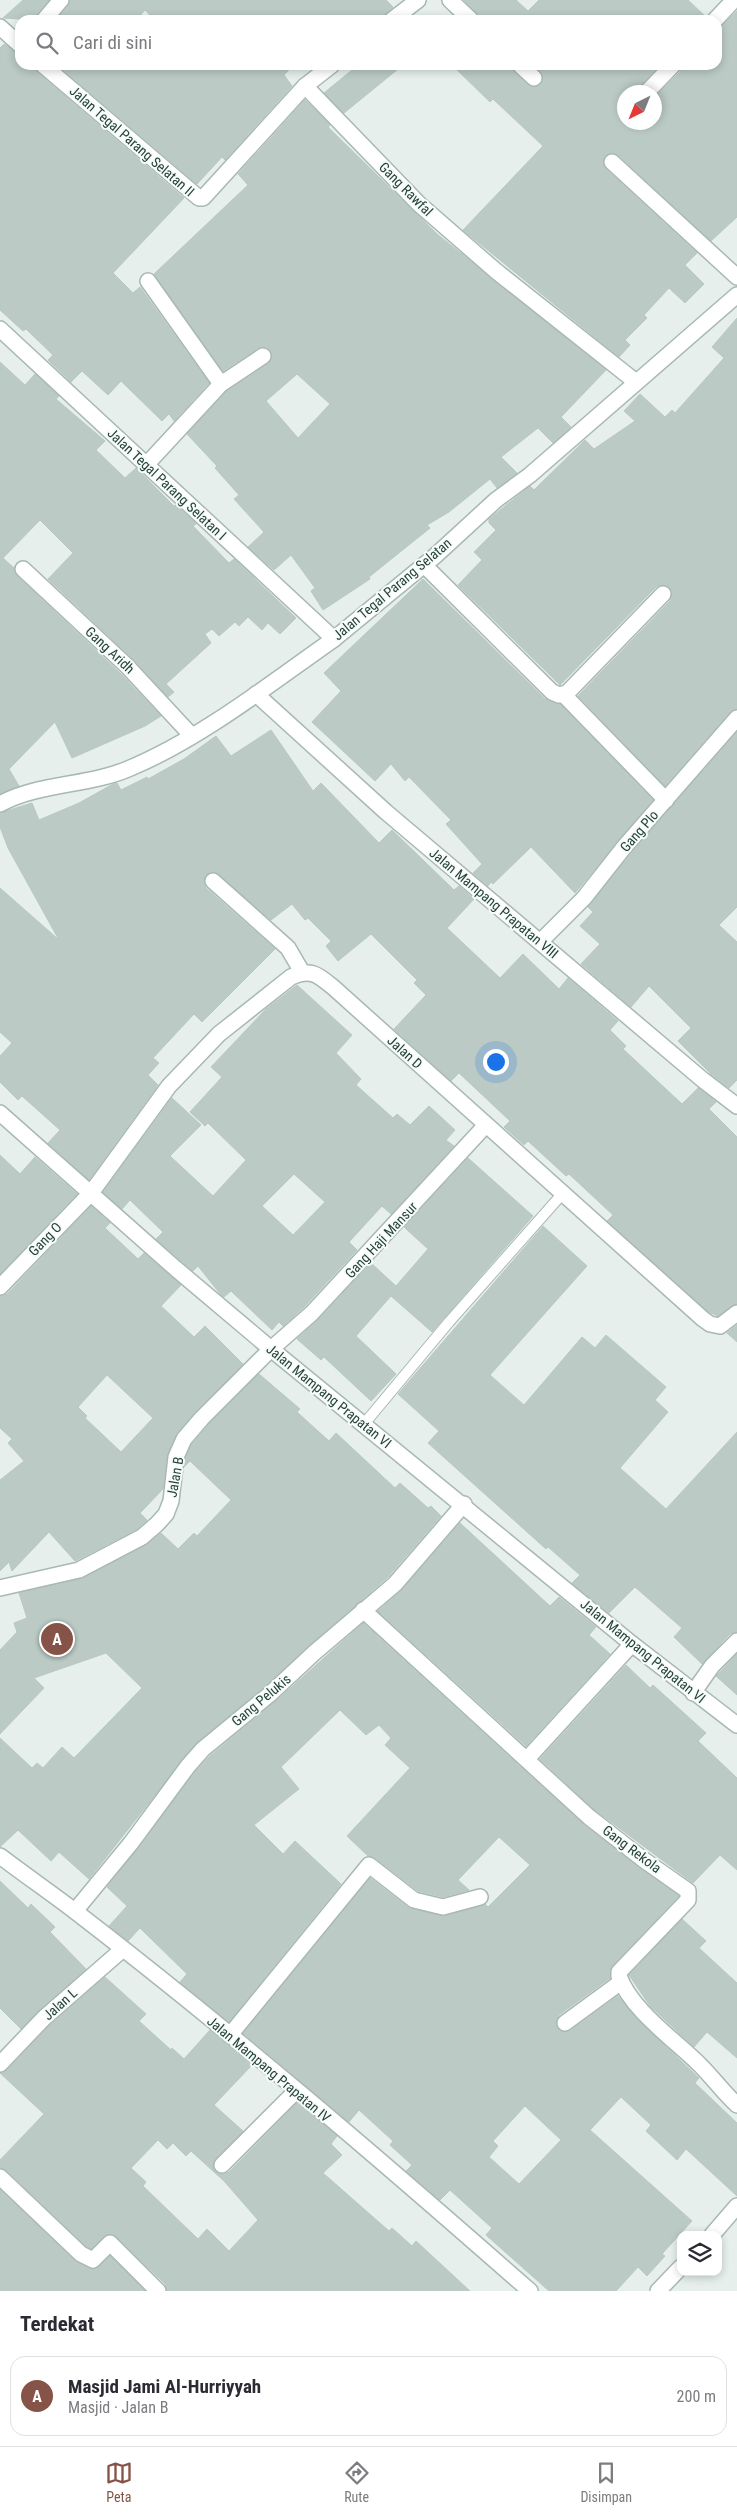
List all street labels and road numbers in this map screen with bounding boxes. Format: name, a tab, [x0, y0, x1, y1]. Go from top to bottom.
street label: Jalan Tegal Parang Selatan II	[66, 83, 198, 199]
street label: Gang Rawfal	[376, 159, 436, 219]
street label: Jalan Tegal Parang Selatan I	[104, 425, 230, 543]
street label: Jalan Tegal Parang Selatan	[330, 535, 454, 643]
street label: Gang Aridh	[82, 623, 138, 677]
street label: Gang Plo	[617, 807, 661, 855]
street label: Jalan Mampang Prapatan VIII	[426, 844, 562, 962]
street label: Jalan D	[384, 1032, 426, 1072]
street label: Gang Haji Mansur	[342, 1199, 420, 1281]
street label: Gang O	[25, 1219, 65, 1259]
street label: Jalan Mampang Prapatan VI	[263, 1341, 395, 1451]
street label: Jalan B	[164, 1455, 186, 1499]
street label: Jalan Mampang Prapatan VI	[577, 1596, 709, 1706]
street label: Gang Pelukis	[228, 1671, 294, 1729]
street label: Gang Rekola	[600, 1822, 664, 1876]
street label: Jalan L	[40, 1984, 80, 2023]
street label: Jalan Mampang Prapatan IV	[204, 2013, 334, 2125]

